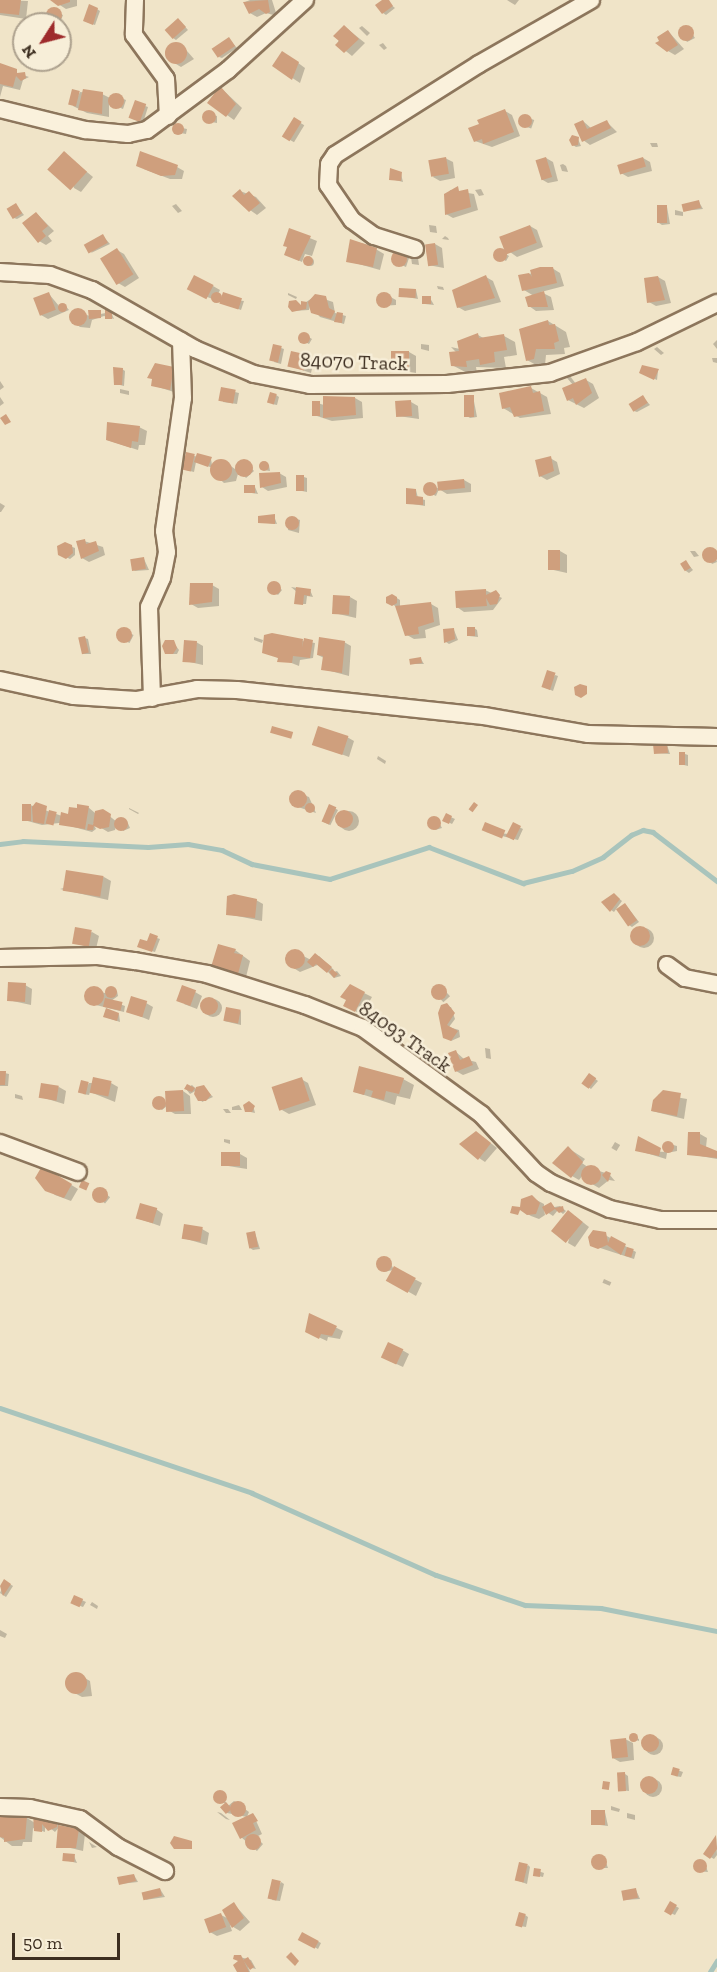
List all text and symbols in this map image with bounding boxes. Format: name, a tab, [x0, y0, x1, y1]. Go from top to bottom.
north arrow	[12, 12, 72, 72]
text: N	[17, 41, 40, 62]
street label: 84070 Track	[299, 348, 409, 376]
street label: 84093 Track	[354, 996, 456, 1078]
scale bar	[15, 1921, 123, 1959]
text: 50 m	[23, 1932, 62, 1954]

